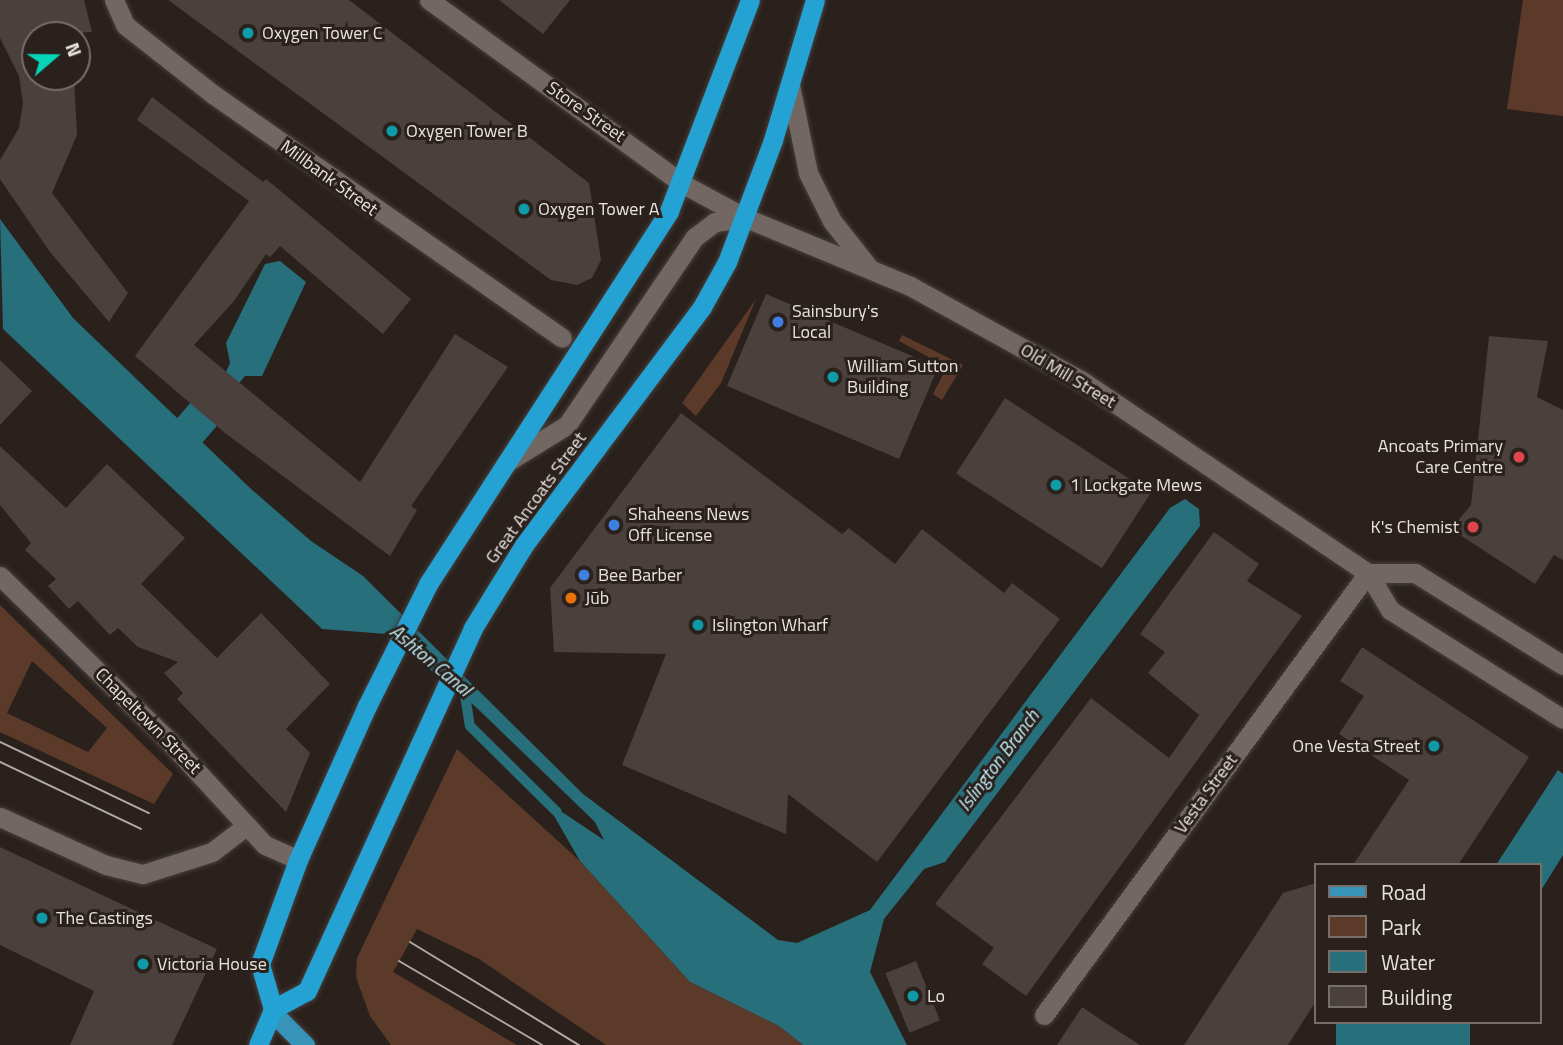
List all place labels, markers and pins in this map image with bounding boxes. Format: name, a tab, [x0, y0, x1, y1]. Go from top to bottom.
place label: Oxygen Tower C	[262, 22, 382, 44]
marker: Oxygen Tower C	[240, 25, 256, 41]
place label: Oxygen Tower B	[406, 120, 528, 142]
marker: Oxygen Tower B	[384, 123, 400, 139]
place label: Oxygen Tower A	[538, 198, 659, 220]
marker: Oxygen Tower A	[516, 201, 532, 217]
place label: Sainsbury's Local	[792, 301, 879, 344]
marker: Sainsbury's Local	[770, 314, 786, 330]
place label: William Sutton Building	[847, 356, 958, 398]
marker: William Sutton Building	[825, 369, 841, 385]
place label: Ancoats Primary Care Centre	[1378, 436, 1503, 478]
marker: Ancoats Primary Care Centre	[1509, 447, 1529, 467]
place label: 1 Lockgate Mews	[1070, 474, 1202, 496]
marker: 1 Lockgate Mews	[1048, 477, 1064, 493]
place label: Shaheens News Off License	[628, 504, 749, 546]
place label: K's Chemist	[1371, 516, 1459, 538]
marker: Shaheens News Off License	[606, 517, 622, 533]
marker: K's Chemist	[1465, 519, 1481, 535]
place label: Bee Barber	[598, 564, 682, 586]
marker: Bee Barber	[576, 567, 592, 583]
place label: Jūb	[585, 587, 609, 609]
marker: Jūb	[563, 590, 579, 606]
place label: Islington Wharf	[712, 614, 828, 636]
marker: Islington Wharf	[690, 617, 706, 633]
place label: One Vesta Street	[1292, 735, 1420, 757]
marker: One Vesta Street	[1426, 738, 1442, 754]
place label: The Castings	[56, 907, 153, 929]
marker: The Castings	[34, 910, 50, 926]
place label: Victoria House	[157, 953, 267, 975]
marker: Victoria House	[135, 956, 151, 972]
place label: Lo	[927, 985, 945, 1007]
marker: Lo	[905, 988, 921, 1004]

